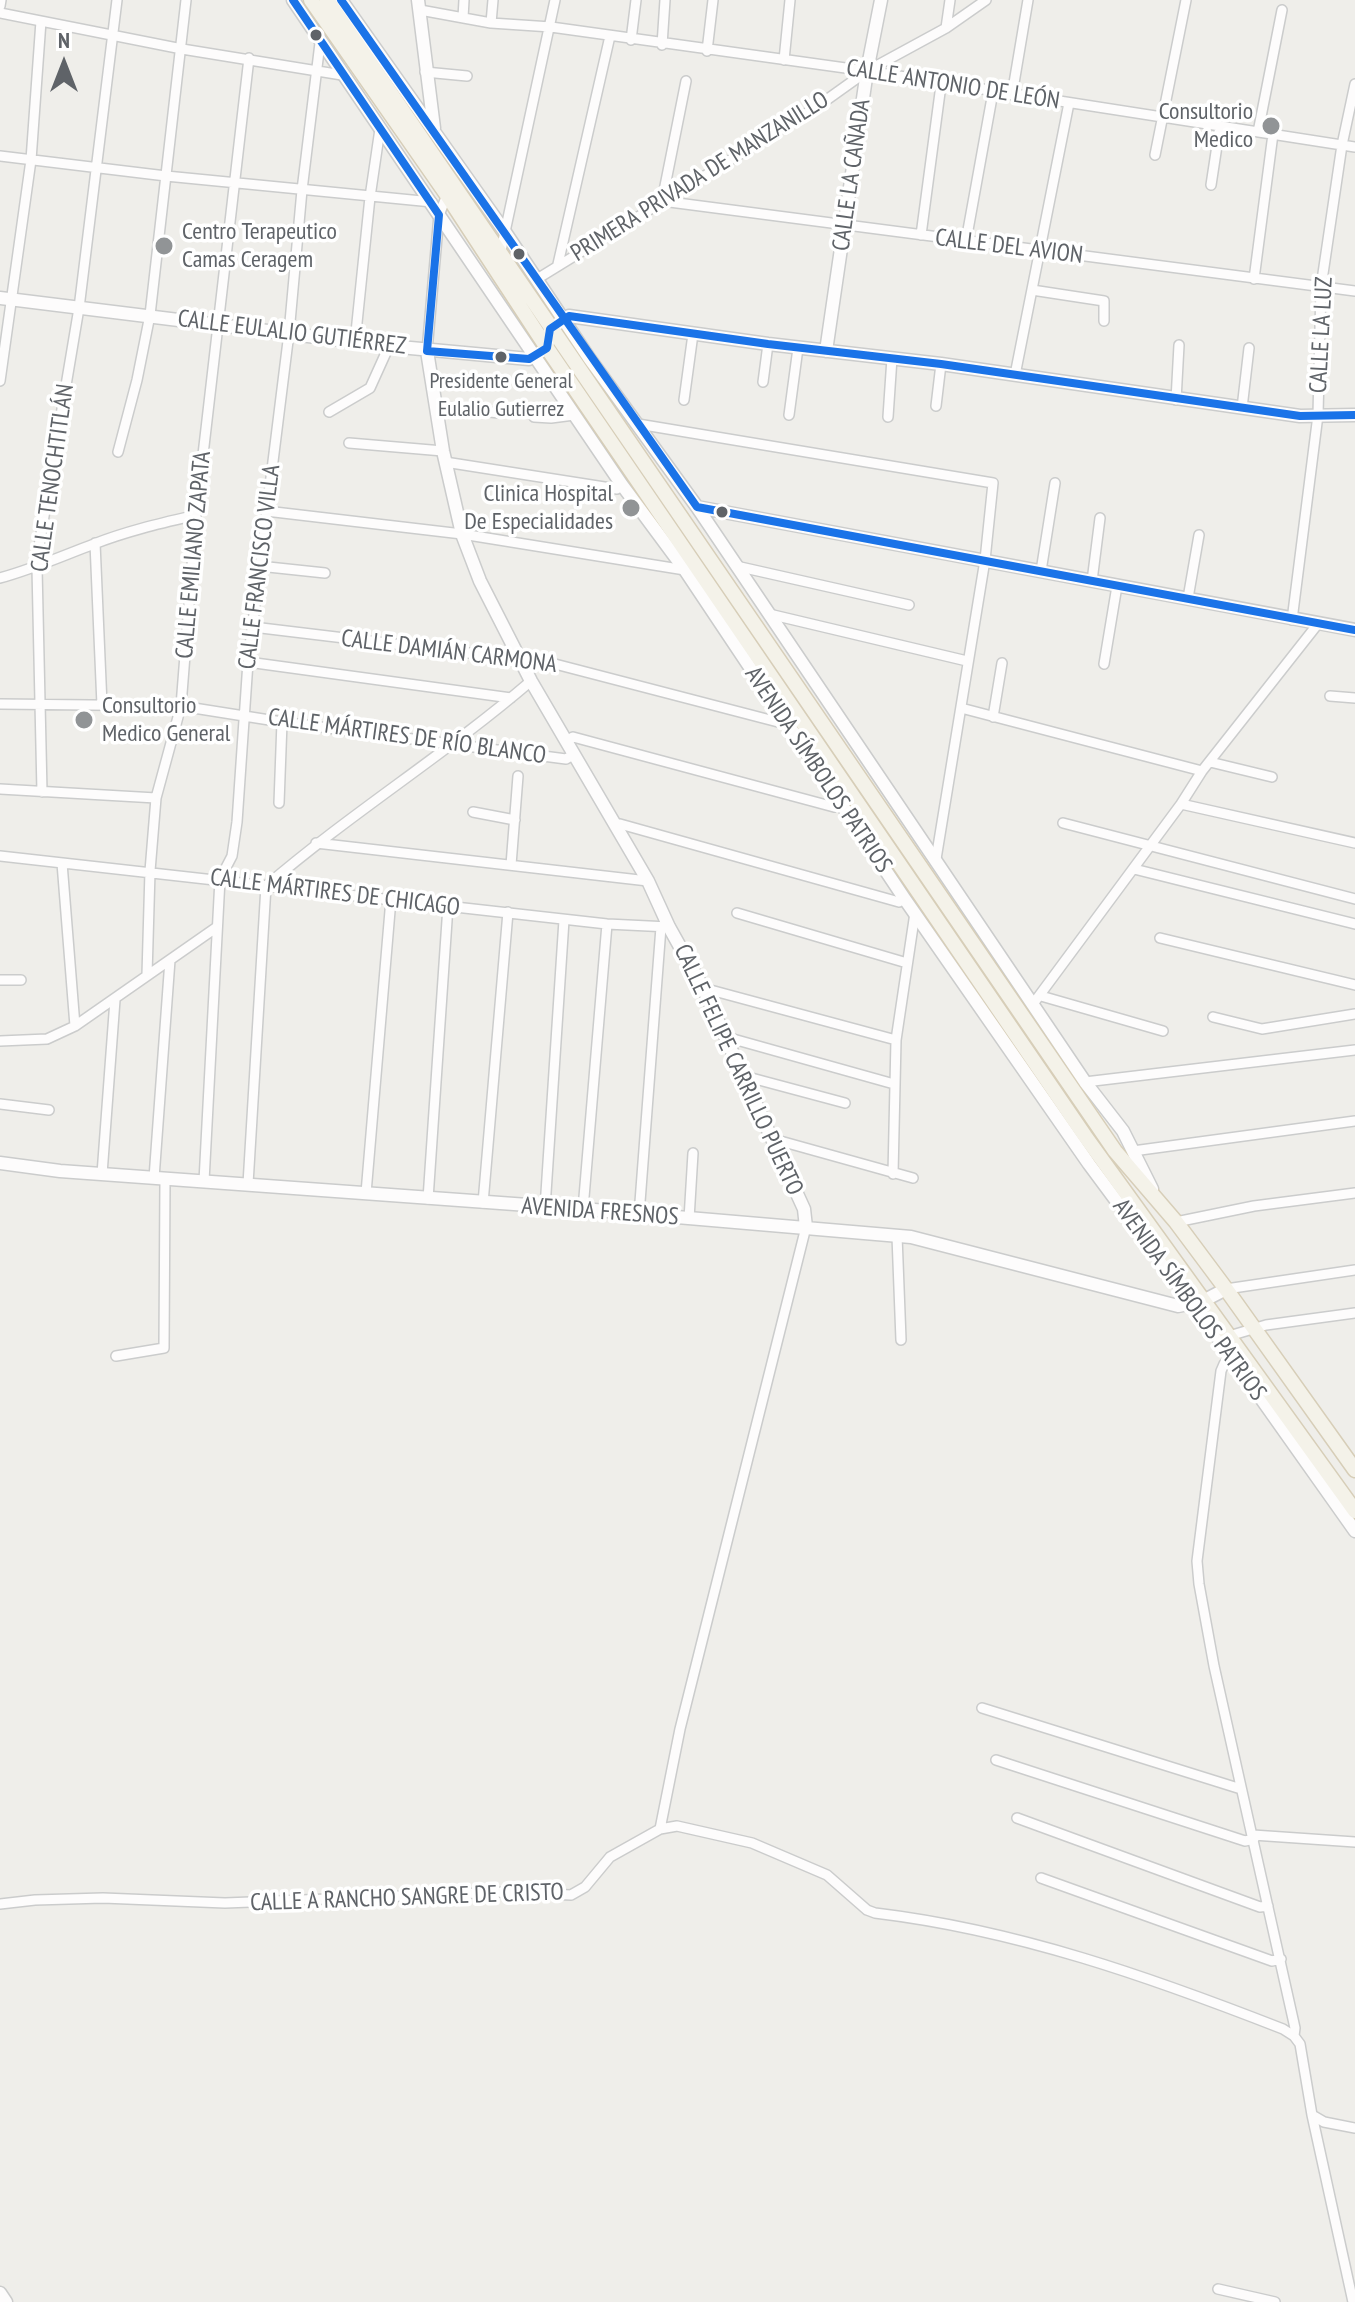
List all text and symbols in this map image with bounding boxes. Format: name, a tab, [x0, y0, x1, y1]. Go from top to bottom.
north arrow	[24, 24, 104, 104]
text: N	[58, 26, 70, 54]
unlabelled marker	[308, 27, 324, 43]
street label: CALLE ANTONIO DE LEÓN	[844, 54, 1062, 116]
street label: PRIMERA PRIVADA DE MANZANILLO	[566, 86, 834, 268]
street label: CALLE LA CAÑADA	[827, 97, 877, 253]
place label: Consultorio Medico	[1159, 98, 1253, 154]
marker: Consultorio Medico	[1260, 115, 1282, 137]
place label: Centro Terapeutico Camas Ceragem	[182, 218, 337, 274]
street label: CALLE DEL AVION	[934, 224, 1084, 270]
marker: Centro Terapeutico Camas Ceragem	[153, 235, 175, 257]
unlabelled marker	[511, 246, 527, 262]
street label: CALLE LA LUZ	[1305, 276, 1339, 394]
street label: CALLE EULALIO GUTIÉRREZ	[176, 305, 408, 361]
marker: Presidente General Eulalio Gutierrez	[493, 349, 509, 365]
place label: Presidente General Eulalio Gutierrez	[429, 369, 573, 420]
street label: CALLE TENOCHTITLÁN	[26, 382, 80, 574]
street label: CALLE EMILIANO ZAPATA	[171, 450, 217, 660]
street label: CALLE FRANCISCO VILLA	[233, 463, 287, 671]
place label: Clinica Hospital De Especialidades	[464, 480, 613, 536]
marker: Clinica Hospital De Especialidades	[620, 497, 642, 519]
unlabelled marker	[714, 504, 730, 520]
street label: CALLE DAMIÁN CARMONA	[340, 625, 558, 679]
street label: AVENIDA SÍMBOLOS PATRIOS	[738, 661, 898, 879]
place label: Consultorio Medico General	[102, 692, 230, 748]
street label: CALLE MÁRTIRES DE RÍO BLANCO	[266, 703, 548, 771]
marker: Consultorio Medico General	[73, 709, 95, 731]
street label: CALLE MÁRTIRES DE CHICAGO	[209, 863, 461, 923]
street label: CALLE FELIPE CARRILLO PUERTO	[667, 940, 809, 1200]
street label: AVENIDA FRESNOS	[521, 1192, 679, 1232]
street label: AVENIDA SÍMBOLOS PATRIOS	[1106, 1193, 1272, 1407]
street label: CALLE A RANCHO SANGRE DE CRISTO	[250, 1878, 564, 1918]

